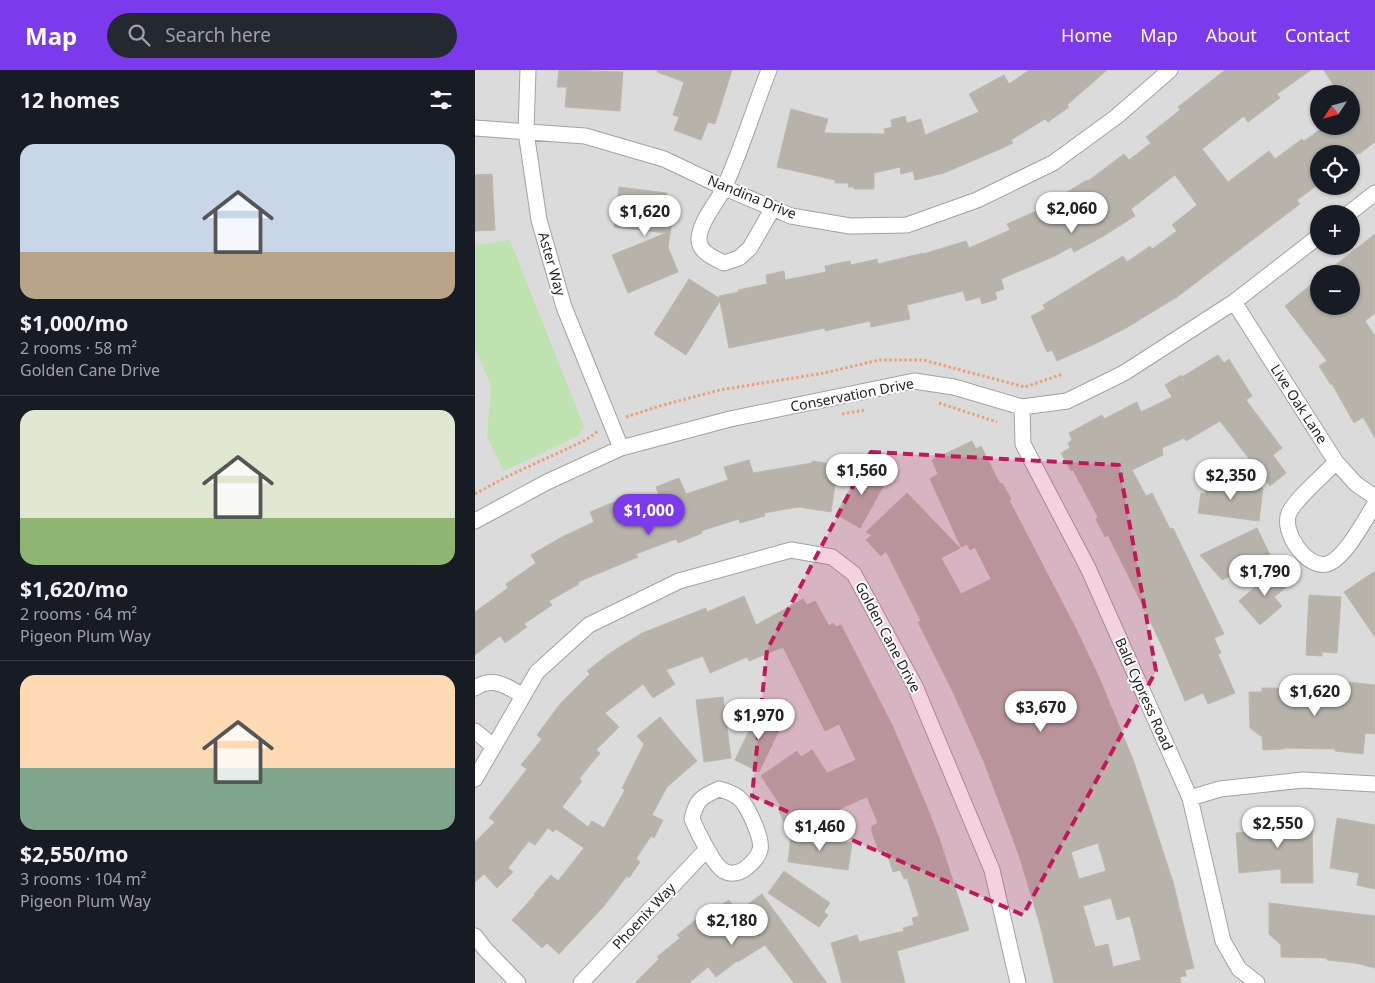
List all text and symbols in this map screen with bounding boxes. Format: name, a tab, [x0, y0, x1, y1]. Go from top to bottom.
search box	[107, 13, 457, 58]
text: Map	[25, 19, 77, 52]
icon: search	[125, 21, 153, 49]
text: Search here	[165, 22, 271, 48]
text: Home	[1061, 23, 1112, 47]
text: Map	[1140, 23, 1178, 47]
text: About	[1206, 23, 1257, 47]
text: Contact	[1285, 23, 1350, 47]
north arrow	[1310, 85, 1360, 135]
map controls	[1310, 85, 1360, 315]
text: 12 homes	[20, 86, 120, 114]
icon: filters	[427, 86, 455, 114]
button: locate	[1310, 145, 1360, 195]
street label: Nandina Drive	[705, 170, 799, 223]
icon: home	[193, 177, 283, 267]
pin: $2,060	[1031, 191, 1113, 234]
pin: $1,620	[604, 194, 686, 237]
text: $2,060	[1047, 197, 1097, 219]
text: $1,620	[620, 200, 670, 222]
button: +	[1310, 205, 1360, 255]
street label: Aster Way	[534, 230, 571, 299]
button: −	[1310, 265, 1360, 315]
text: $1,000/mo	[20, 309, 128, 337]
text: 2 rooms · 58 m²	[20, 337, 137, 359]
text: Golden Cane Drive	[20, 359, 160, 381]
street label: Live Oak Lane	[1267, 360, 1332, 447]
street label: Conservation Drive	[789, 373, 915, 416]
icon: home	[193, 442, 283, 532]
pin: $1,560	[821, 454, 903, 496]
pin: $2,350	[1190, 458, 1272, 501]
text: $1,560	[837, 459, 887, 481]
text: $2,350	[1206, 464, 1256, 486]
pin: $1,000	[608, 494, 690, 536]
text: $1,000	[624, 499, 674, 521]
pin: $1,790	[1224, 554, 1306, 597]
text: $1,790	[1240, 560, 1290, 582]
text: $1,620/mo	[20, 575, 128, 603]
street label: Golden Cane Drive	[851, 578, 926, 695]
text: 2 rooms · 64 m²	[20, 603, 137, 625]
text: Pigeon Plum Way	[20, 625, 151, 647]
street label: Bald Cypress Road	[1111, 634, 1178, 753]
pin: $1,620	[1274, 674, 1356, 717]
text: $1,620	[1290, 680, 1340, 702]
pin: $3,670	[1000, 690, 1082, 733]
text: $3,670	[1016, 696, 1066, 718]
pin: $1,970	[718, 698, 800, 741]
text: $1,970	[734, 704, 784, 726]
icon: home	[193, 707, 283, 797]
pin: $2,550	[1237, 806, 1319, 849]
pin: $1,460	[779, 810, 861, 852]
text: $2,550	[1253, 812, 1303, 834]
text: $1,460	[795, 815, 845, 837]
text: $2,550/mo	[20, 840, 128, 868]
text: 3 rooms · 104 m²	[20, 868, 146, 890]
street label: Phoenix Way	[608, 878, 680, 953]
text: Pigeon Plum Way	[20, 890, 151, 912]
pin: $2,180	[691, 904, 773, 946]
text: $2,180	[707, 909, 757, 931]

